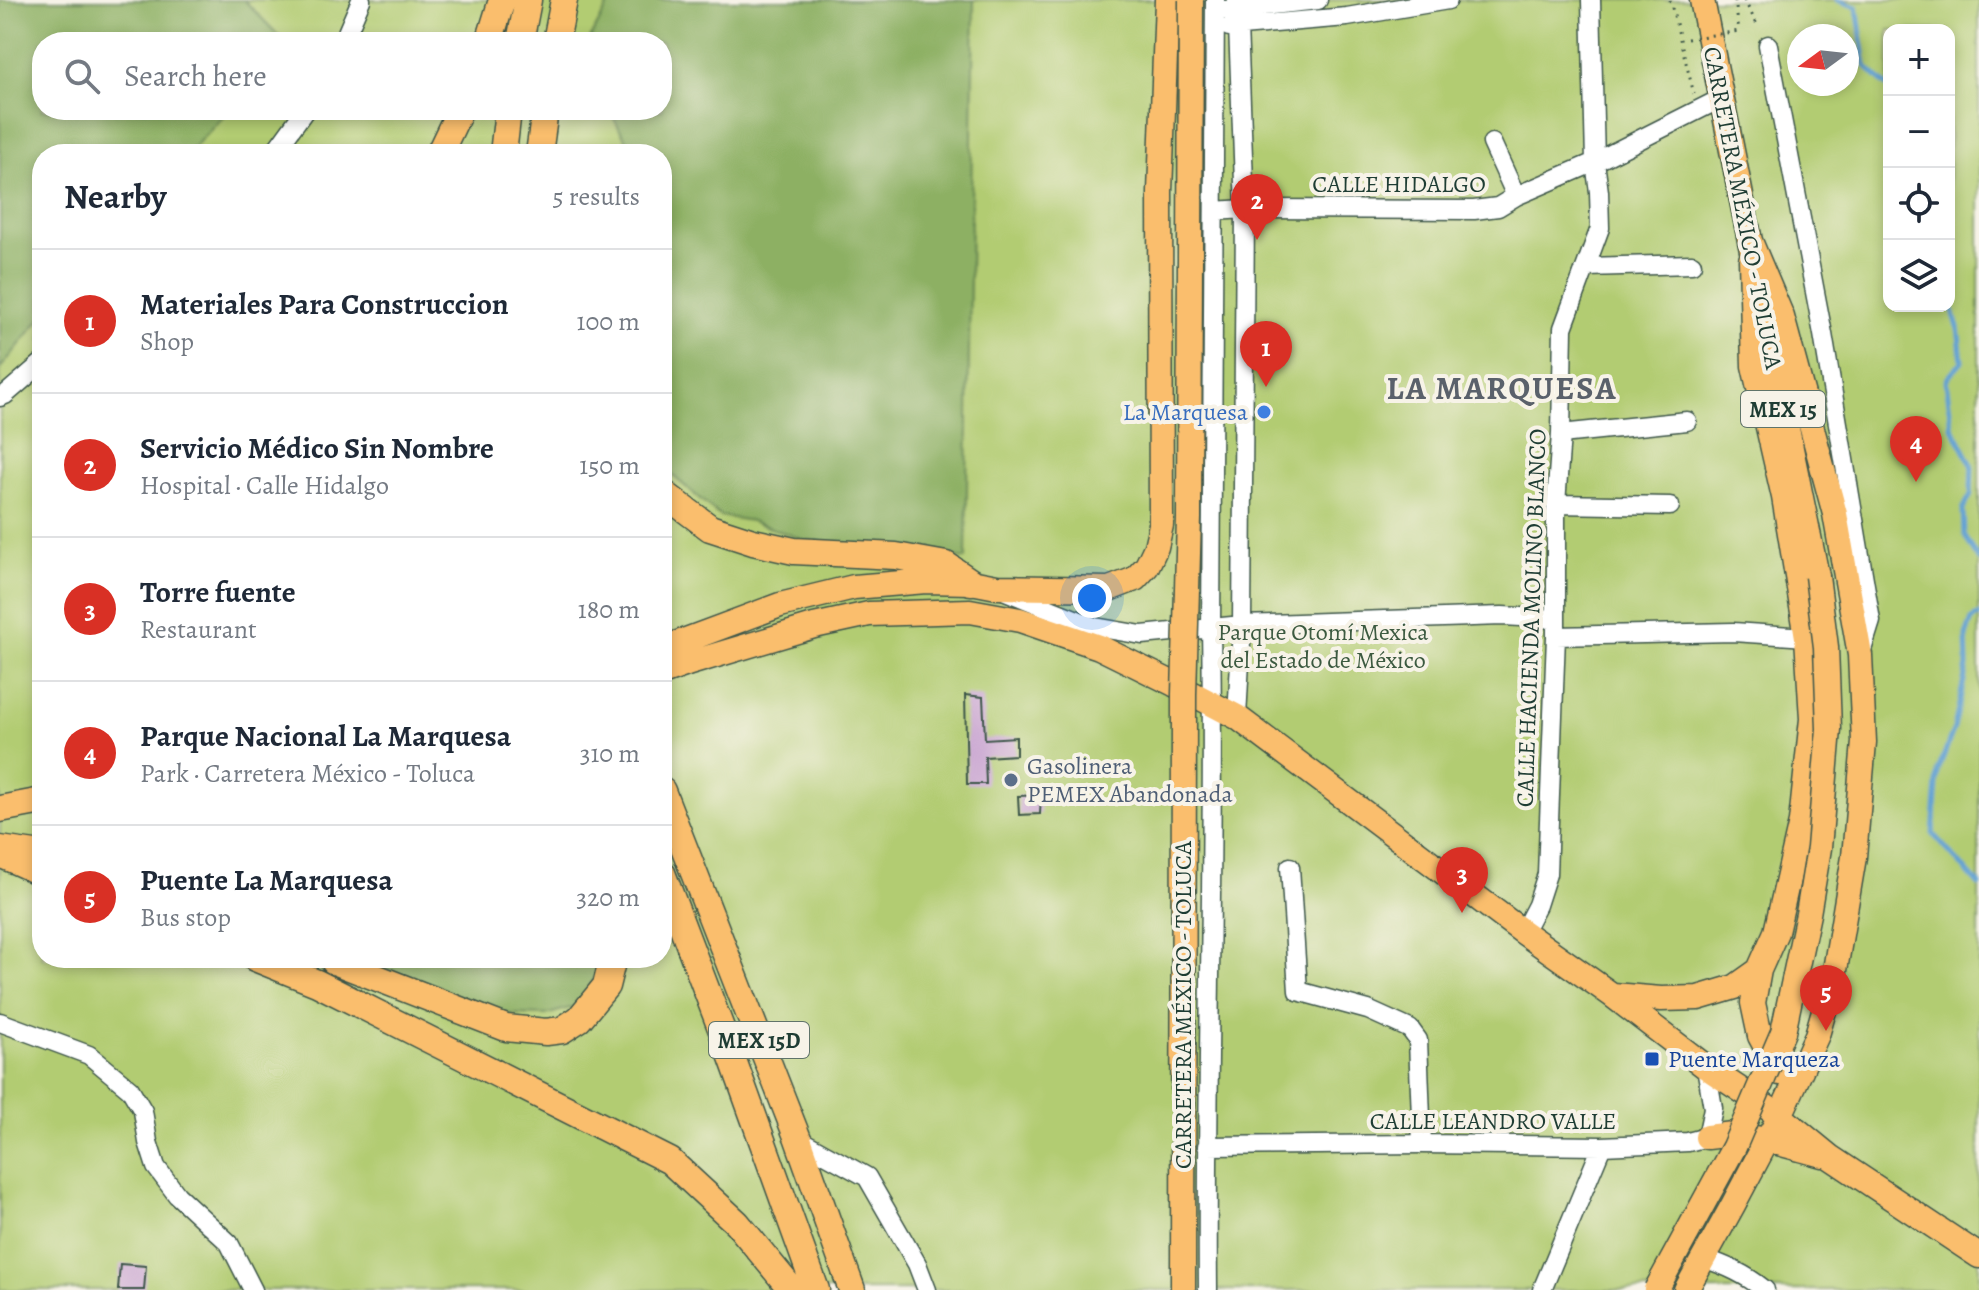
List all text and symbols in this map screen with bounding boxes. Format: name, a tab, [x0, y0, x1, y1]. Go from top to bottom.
north arrow	[1787, 24, 1859, 96]
map controls	[1883, 24, 1955, 312]
button: +	[1883, 24, 1955, 96]
search box	[32, 32, 672, 120]
street label: CARRETERA MÉXICO - TOLUCA	[1696, 44, 1790, 373]
icon: search	[60, 54, 104, 98]
text: Search here	[124, 56, 267, 96]
button: −	[1883, 96, 1955, 168]
street label: CALLE HIDALGO	[1312, 168, 1486, 200]
button: locate	[1883, 168, 1955, 240]
text: Nearby	[64, 173, 167, 220]
pin: 2	[1231, 174, 1283, 240]
text: 5 results	[552, 179, 640, 214]
button: layers	[1883, 240, 1955, 312]
text: Materiales Para Construccion	[140, 284, 509, 324]
text: 1	[85, 304, 95, 339]
text: 100 m	[577, 304, 640, 339]
pin: 1	[1240, 321, 1292, 387]
text: Shop	[140, 324, 194, 359]
district label: LA MARQUESA	[1386, 366, 1618, 410]
road number: MEX 15	[1741, 391, 1825, 427]
place label: La Marquesa	[1123, 396, 1249, 428]
marker: La Marquesa	[1255, 403, 1273, 421]
pin: 4	[1890, 416, 1942, 482]
text: Servicio Médico Sin Nombre	[140, 428, 494, 468]
street label: CALLE HACIENDA MOLINO BLANCO	[1508, 428, 1554, 808]
text: 2	[84, 448, 96, 483]
text: 150 m	[579, 448, 640, 483]
text: Hospital · Calle Hidalgo	[140, 468, 389, 503]
text: Torre fuente	[140, 572, 296, 612]
your location	[1072, 578, 1112, 618]
text: 3	[84, 592, 96, 627]
text: 180 m	[578, 592, 640, 627]
text: Restaurant	[140, 612, 257, 647]
park label: Parque Otomí Mexica del Estado de México	[1217, 616, 1429, 676]
text: Parque Nacional La Marquesa	[140, 716, 511, 756]
text: 4	[84, 736, 96, 771]
text: 310 m	[580, 736, 640, 771]
place label: Gasolinera PEMEX Abandonada	[1027, 750, 1234, 810]
text: Park · Carretera México - Toluca	[140, 756, 475, 791]
marker: Gasolinera PEMEX Abandonada	[1002, 771, 1020, 789]
street label: CARRETERA MÉXICO - TOLUCA	[1167, 840, 1199, 1169]
pin: 3	[1436, 847, 1488, 913]
text: Puente La Marquesa	[140, 860, 393, 900]
text: 5	[84, 880, 96, 915]
text: 320 m	[576, 880, 640, 915]
text: Bus stop	[140, 900, 231, 935]
pin: 5	[1800, 965, 1852, 1031]
road number: MEX 15D	[709, 1022, 809, 1058]
place label: Puente Marqueza	[1668, 1043, 1841, 1075]
marker: Puente Marqueza	[1643, 1050, 1661, 1068]
street label: CALLE LEANDRO VALLE	[1370, 1105, 1616, 1137]

